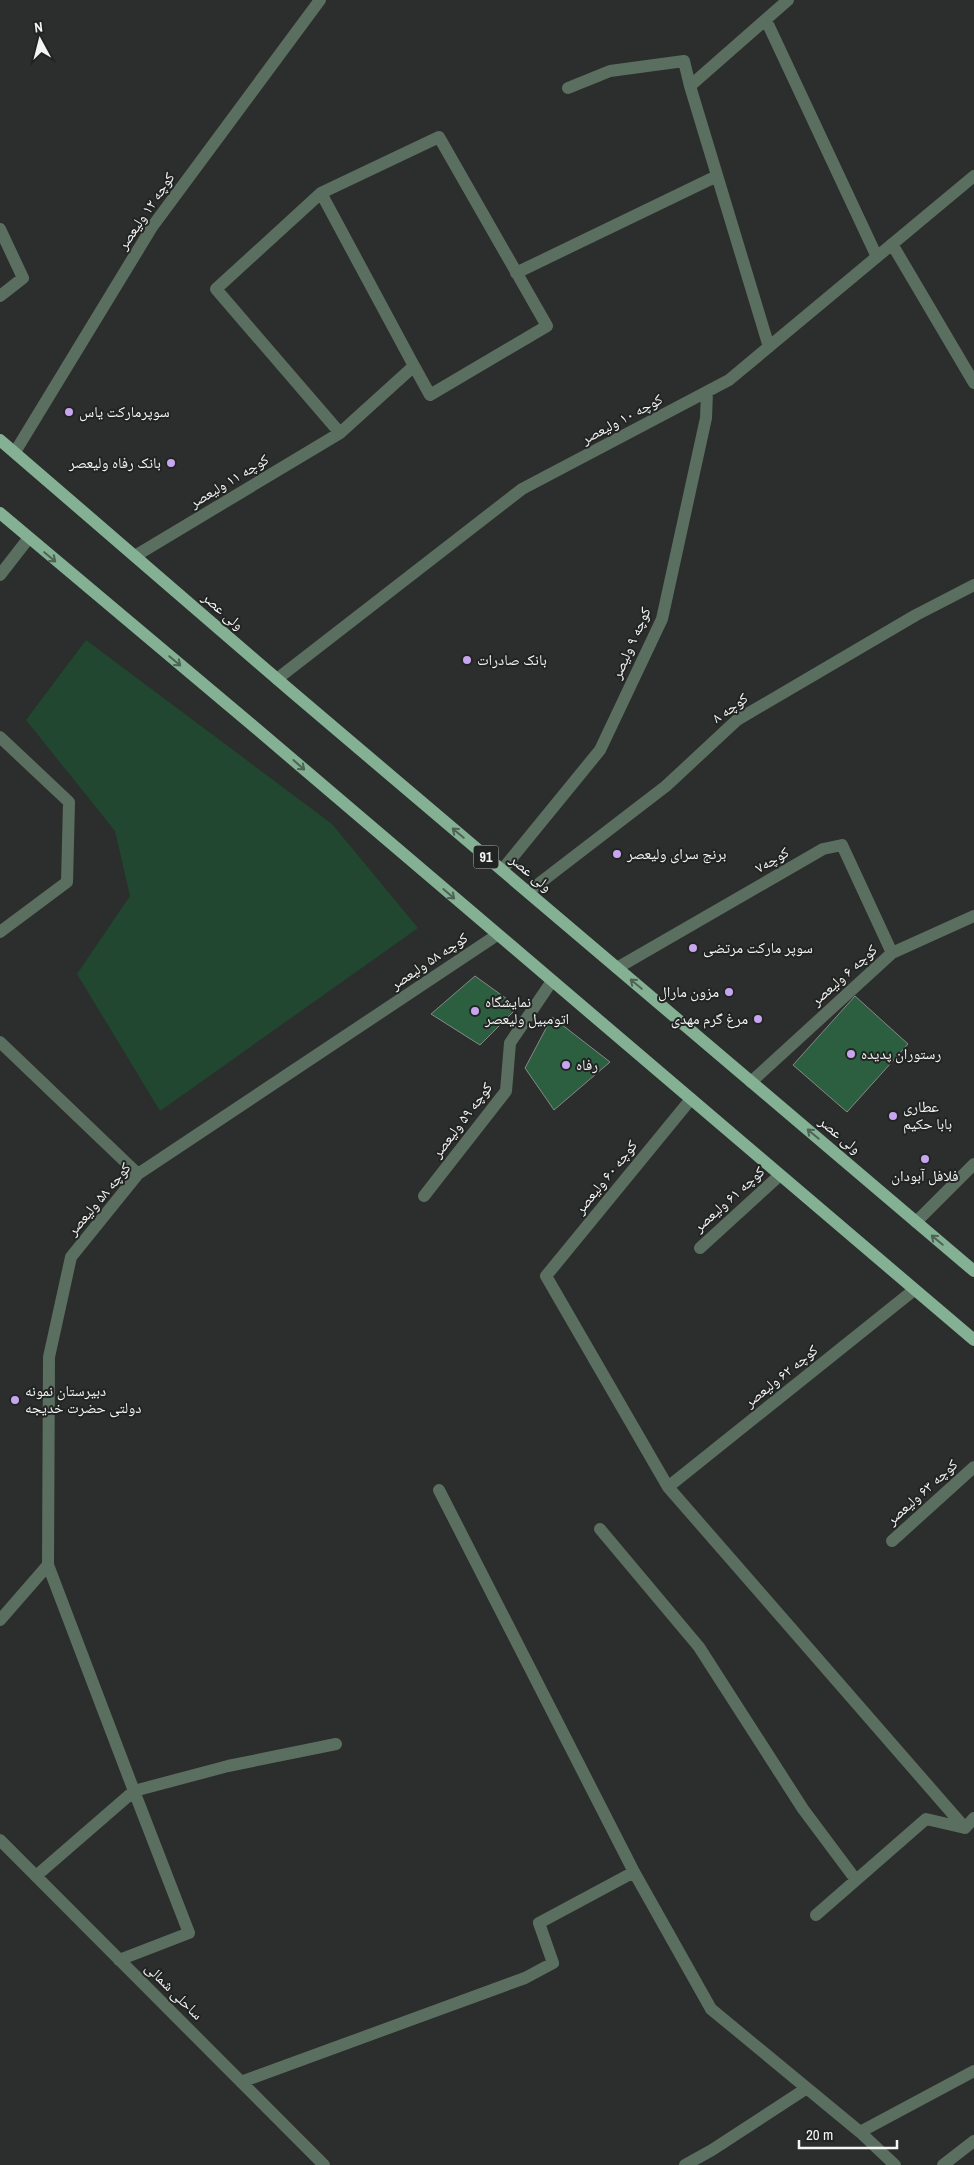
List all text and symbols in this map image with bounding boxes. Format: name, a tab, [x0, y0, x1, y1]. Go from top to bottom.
north arrow	[15, 15, 65, 65]
text: N	[33, 18, 44, 37]
street label: کوچه ۱۲ ولیعصر	[111, 168, 179, 255]
street label: کوچه ۱۰ ولیعصر	[576, 388, 666, 449]
place label: سوپرمارکت یاس	[79, 401, 170, 422]
marker: سوپرمارکت یاس	[63, 406, 75, 418]
street label: کوچه ۱۱ ولیعصر	[184, 449, 272, 513]
place label: بانک رفاه ولیعصر	[68, 452, 161, 473]
marker: بانک رفاه ولیعصر	[165, 457, 177, 469]
one-way arrow	[43, 551, 56, 562]
street label: ولی عصر	[197, 586, 249, 635]
street label: کوچه ۹ ولیصر	[605, 604, 656, 683]
place label: بانک صادرات	[477, 649, 547, 670]
marker: بانک صادرات	[461, 654, 473, 666]
one-way arrow	[168, 655, 181, 666]
street label: کوچه ۸	[707, 687, 752, 728]
one-way arrow	[293, 760, 306, 771]
one-way arrow	[452, 828, 465, 839]
street label: کوچه۷	[751, 841, 793, 878]
place label: برنج سرای ولیعصر	[626, 843, 726, 864]
road number: 91	[474, 846, 498, 869]
street label: ولی عصر	[505, 848, 557, 896]
marker: برنج سرای ولیعصر	[611, 848, 623, 860]
one-way arrow	[443, 888, 456, 899]
street label: کوچه ۵۸ ولیعصر	[385, 927, 472, 995]
place label: سوپر مارکت مرتضی	[703, 937, 813, 958]
street label: کوچه ۶ ولیعصر	[805, 939, 881, 1011]
marker: سوپر مارکت مرتضی	[687, 942, 699, 954]
one-way arrow	[630, 978, 643, 989]
place label: مزون مارال	[658, 981, 719, 1002]
marker: مزون مارال	[723, 986, 735, 998]
place label: نمایشگاه اتومبیل ولیعصر	[484, 991, 569, 1029]
marker: نمایشگاه اتومبیل ولیعصر	[469, 1005, 481, 1017]
place label: مرغ گرم مهدی	[671, 1008, 748, 1029]
marker: مرغ گرم مهدی	[752, 1013, 764, 1025]
place label: رستوران پدیده	[861, 1043, 941, 1064]
marker: رستوران پدیده	[845, 1048, 857, 1060]
place label: رفاه	[576, 1054, 598, 1075]
marker: رفاه	[560, 1059, 572, 1071]
street label: کوچه ۵۹ ولیعصر	[426, 1078, 497, 1163]
place label: عطاری بابا حکیم	[903, 1096, 952, 1134]
street label: ولی عصر	[814, 1110, 866, 1158]
marker: عطاری بابا حکیم	[887, 1110, 899, 1122]
one-way arrow	[807, 1129, 820, 1140]
street label: کوچه ۶۰ ولیعصر	[569, 1135, 642, 1219]
marker: فلافل آبودان	[919, 1153, 931, 1165]
street label: کوچه ۵۸ ولیعصر	[61, 1158, 135, 1240]
street label: کوچه ۶۱ ولیعصر	[688, 1161, 769, 1237]
place label: فلافل آبودان	[891, 1165, 959, 1186]
one-way arrow	[931, 1234, 944, 1245]
street label: کوچه ۶۲ ولیعصر	[739, 1339, 822, 1413]
place label: دبیرستان نمونه دولتی حضرت خدیجه	[25, 1380, 141, 1418]
marker: دبیرستان نمونه دولتی حضرت خدیجه	[9, 1394, 21, 1406]
street label: کوچه ۶۳ ولیعصر	[881, 1454, 962, 1530]
street label: ساحلی شمالی	[141, 1957, 208, 2024]
scale bar	[799, 2118, 896, 2150]
text: 20 m	[806, 2124, 833, 2145]

